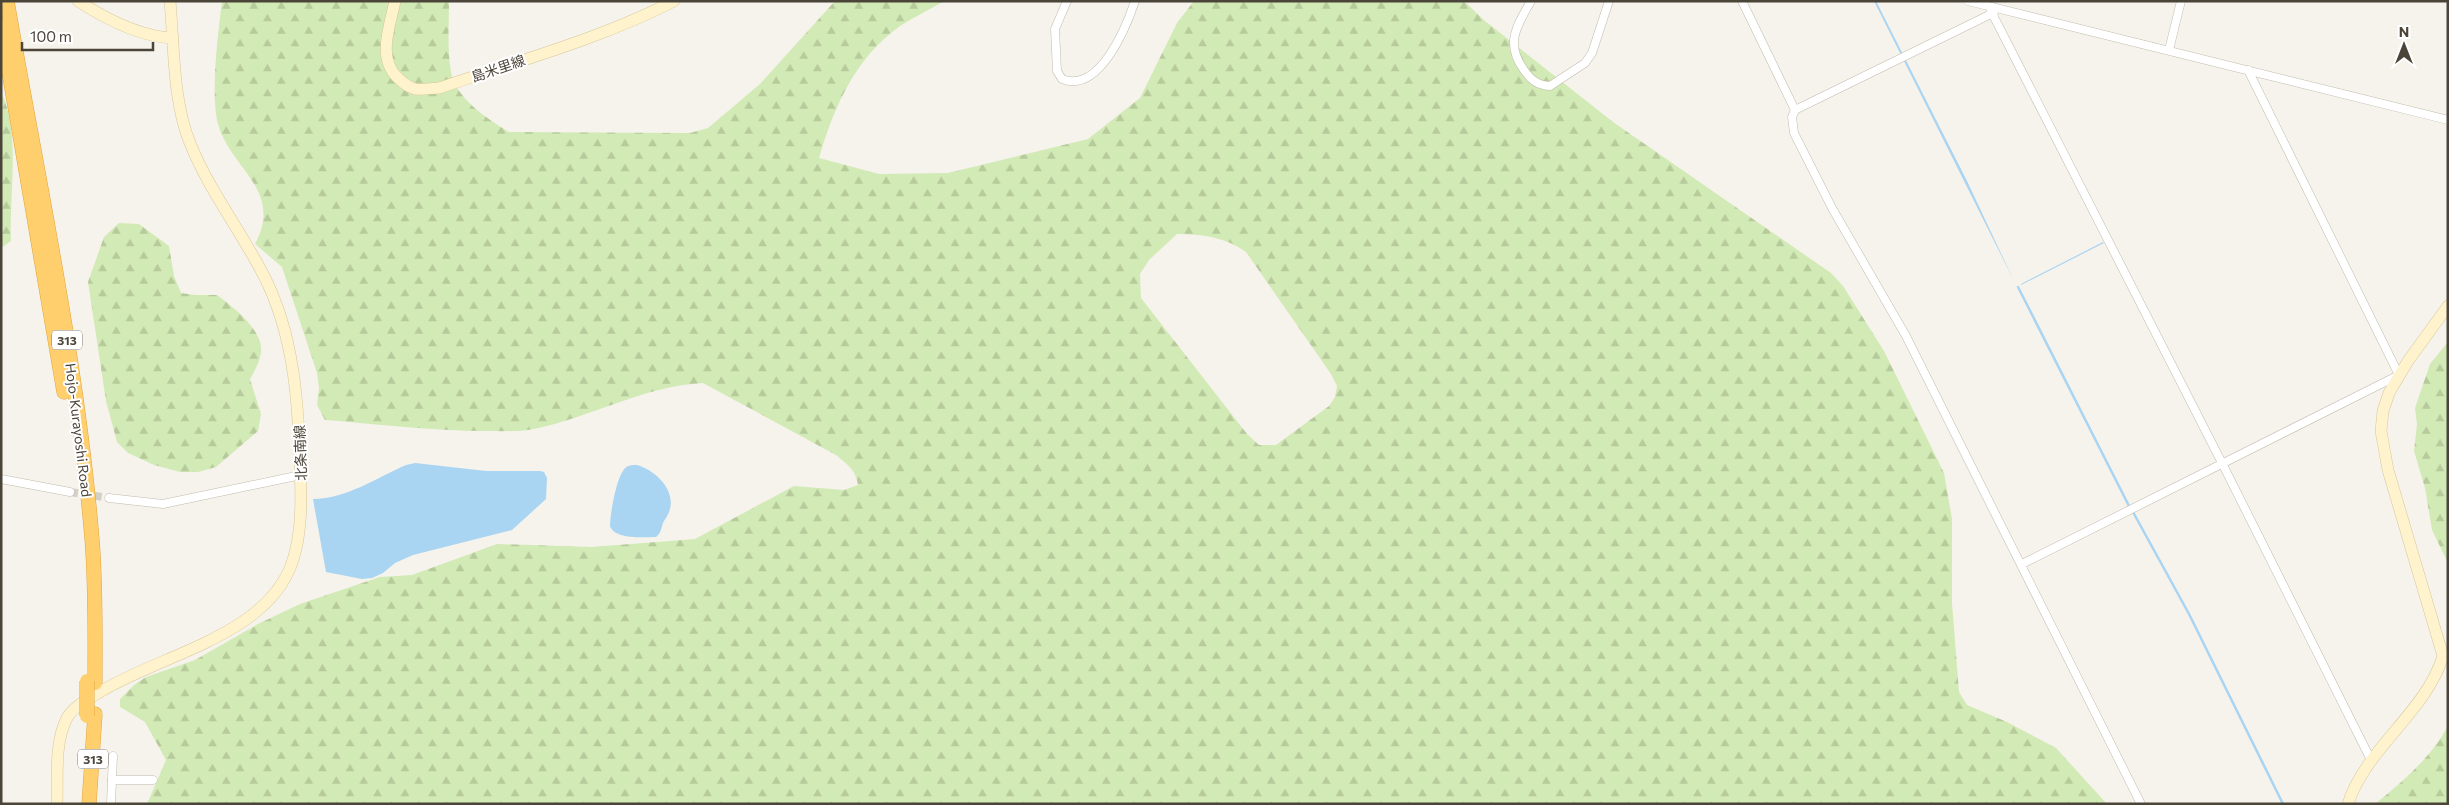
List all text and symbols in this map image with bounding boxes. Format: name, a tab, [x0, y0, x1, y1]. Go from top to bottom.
scale bar	[22, 20, 154, 52]
north arrow	[2379, 20, 2429, 70]
text: N	[2399, 23, 2409, 40]
text: 100 m	[30, 27, 72, 45]
street label: 島米里線	[469, 51, 527, 85]
road number: 313	[52, 330, 82, 350]
street label: Hojo-Kurayoshi Road	[62, 362, 96, 498]
street label: 北条南線	[291, 425, 309, 481]
road number: 313	[78, 750, 108, 769]

